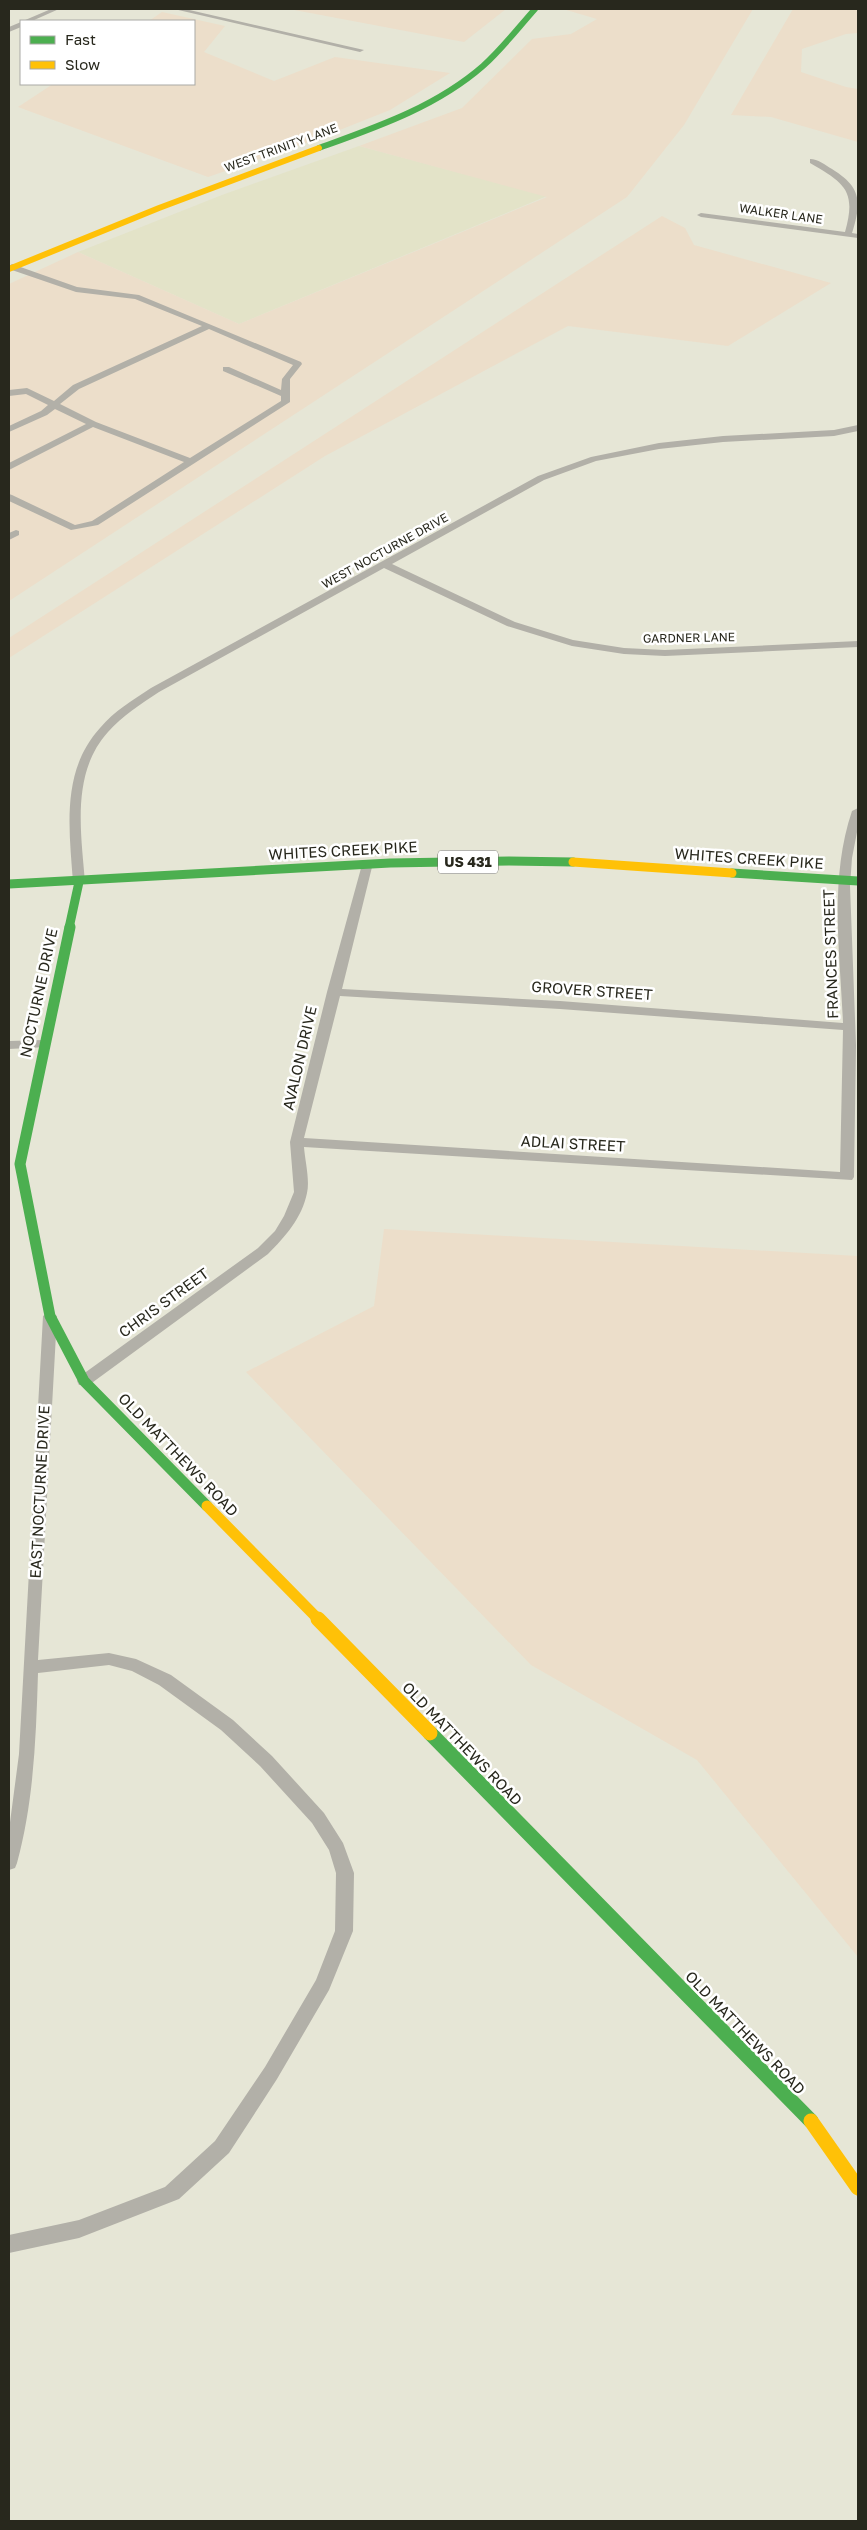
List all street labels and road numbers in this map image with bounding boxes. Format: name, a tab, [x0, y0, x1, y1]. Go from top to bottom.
street label: WEST TRINITY LANE	[222, 120, 339, 175]
street label: WALKER LANE	[738, 200, 824, 227]
street label: WEST NOCTURNE DRIVE	[319, 510, 451, 592]
street label: GARDNER LANE	[643, 629, 735, 646]
street label: WHITES CREEK PIKE	[268, 837, 418, 863]
street label: WHITES CREEK PIKE	[674, 844, 824, 872]
road number: US 431	[438, 850, 498, 874]
street label: FRANCES STREET	[819, 889, 841, 1019]
street label: NOCTURNE DRIVE	[16, 926, 61, 1059]
street label: GROVER STREET	[531, 977, 653, 1003]
street label: AVALON DRIVE	[278, 1004, 320, 1112]
street label: ADLAI STREET	[520, 1131, 626, 1155]
street label: CHRIS STREET	[115, 1264, 212, 1341]
street label: OLD MATTHEWS ROAD	[115, 1389, 242, 1520]
street label: EAST NOCTURNE DRIVE	[25, 1405, 53, 1579]
street label: OLD MATTHEWS ROAD	[399, 1678, 526, 1809]
street label: OLD MATTHEWS ROAD	[682, 1967, 809, 2098]

